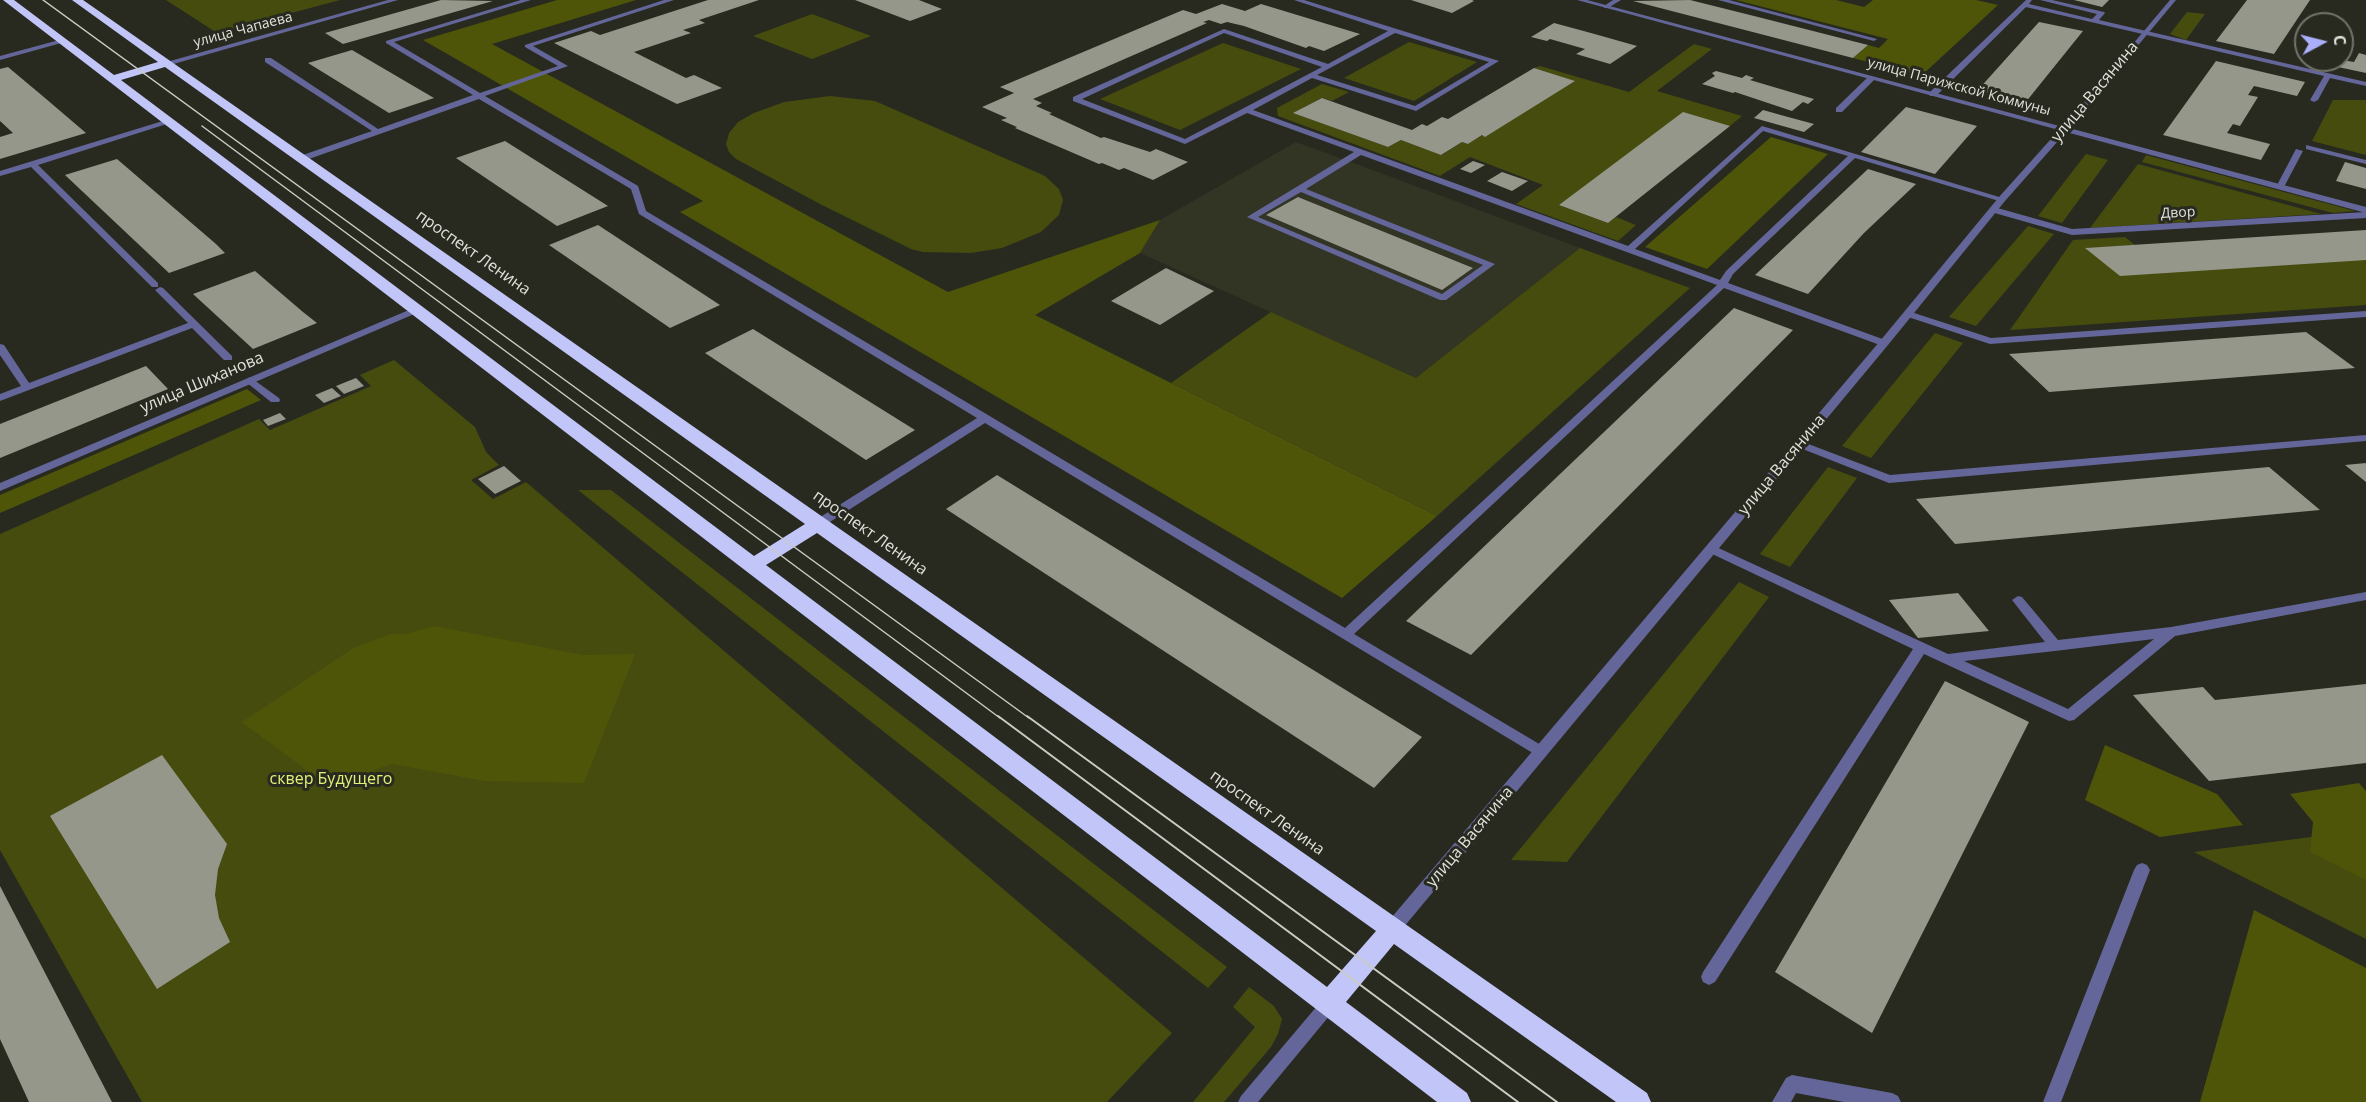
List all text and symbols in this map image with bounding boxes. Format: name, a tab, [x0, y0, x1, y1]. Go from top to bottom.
street label: улица Чапаева	[192, 9, 294, 51]
north arrow	[2294, 12, 2354, 72]
text: С	[2328, 34, 2351, 46]
street label: улица Васянина	[2047, 38, 2143, 146]
street label: улица Парижской Коммуны	[1866, 54, 2052, 120]
street label: Двор	[2160, 204, 2196, 222]
street label: проспект Ленина	[412, 206, 534, 300]
street label: улица Шиханова	[137, 348, 267, 418]
street label: улица Васянина	[1734, 411, 1830, 519]
street label: проспект Ленина	[809, 486, 931, 580]
street label: проспект Ленина	[1206, 766, 1328, 860]
park label: сквер Будущего	[270, 769, 392, 789]
street label: улица Васянина	[1422, 783, 1518, 891]

